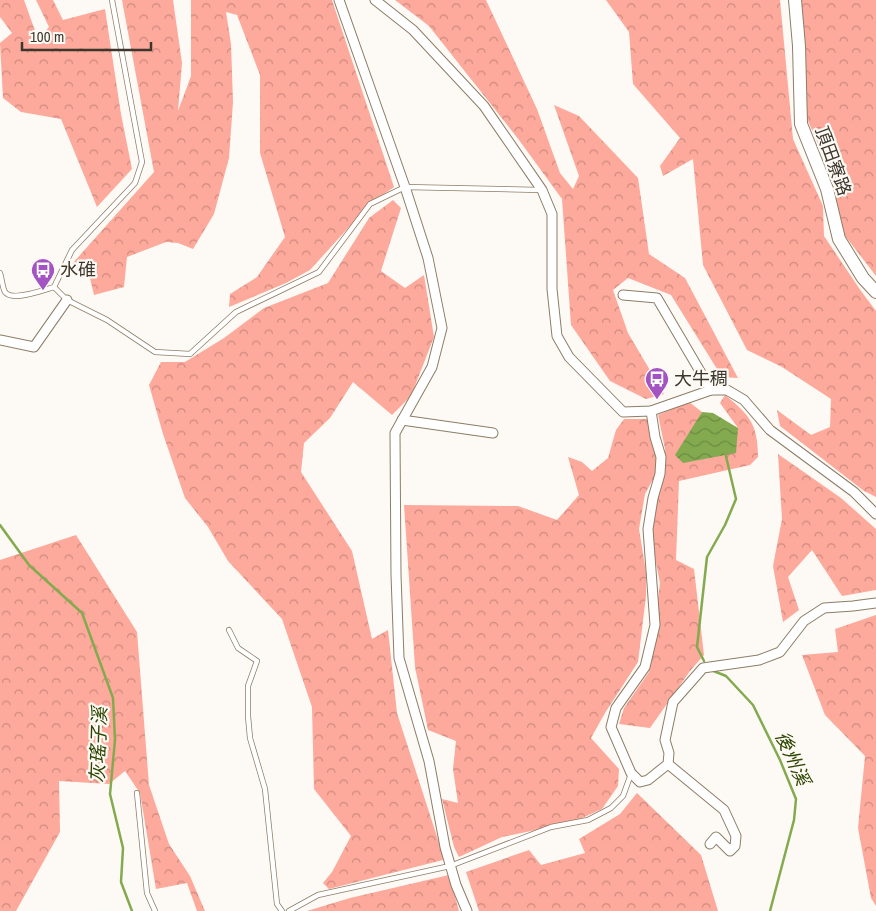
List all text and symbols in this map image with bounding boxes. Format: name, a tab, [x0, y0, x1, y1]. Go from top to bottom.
scale bar	[22, 20, 151, 52]
text: 100 m	[30, 26, 64, 47]
street label: 頂田寮路	[809, 123, 858, 199]
bus stop icon: 水碓	[30, 257, 56, 291]
place label: 水碓	[60, 257, 96, 282]
bus stop icon: 大牛稠	[644, 366, 670, 400]
place label: 大牛稠	[674, 366, 728, 391]
water label: 灰瑤子溪	[84, 704, 112, 783]
water label: 後州溪	[770, 727, 818, 792]

